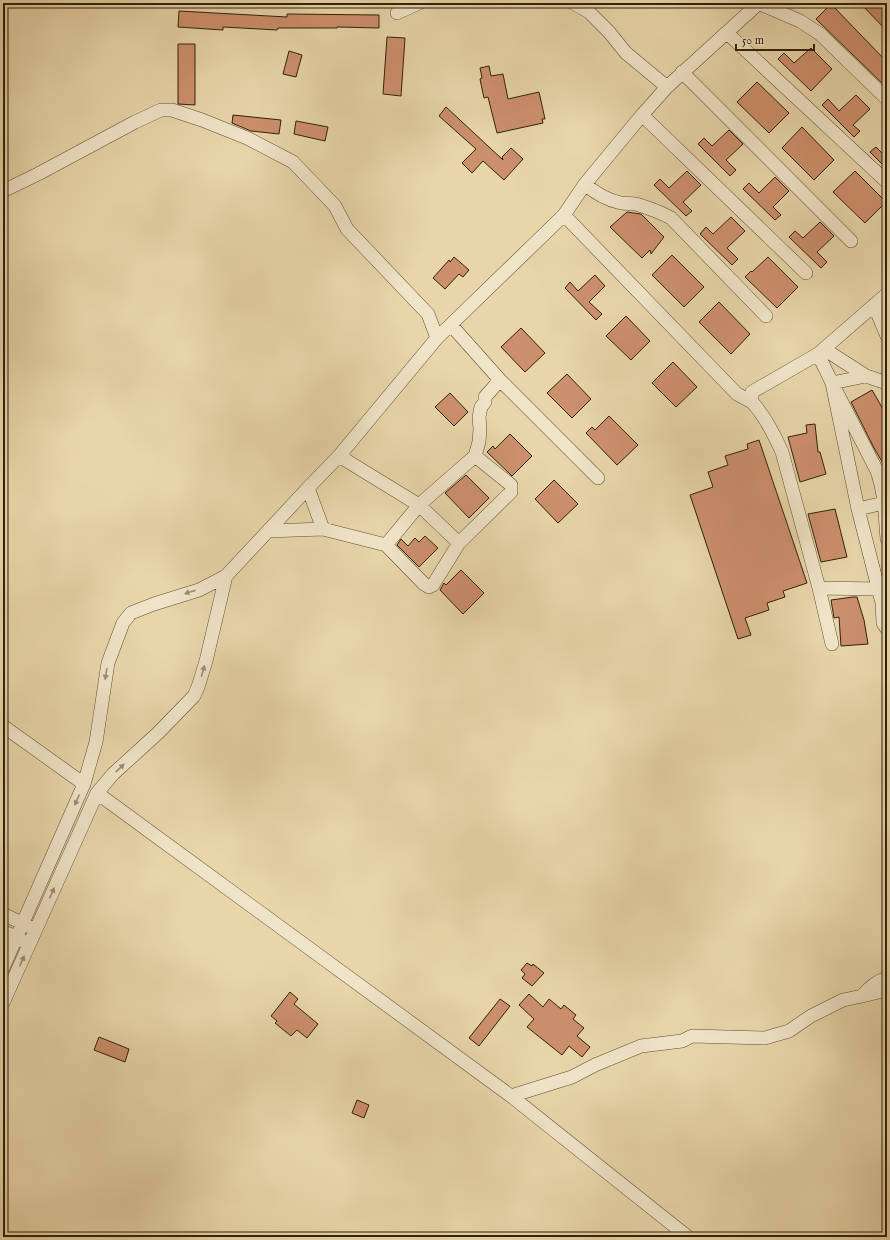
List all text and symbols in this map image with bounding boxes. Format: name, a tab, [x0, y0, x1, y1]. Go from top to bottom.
scale bar	[736, 26, 814, 52]
text: 50 m	[742, 33, 764, 48]
one-way arrow	[184, 589, 196, 595]
one-way arrow	[200, 665, 206, 677]
one-way arrow	[103, 668, 109, 680]
one-way arrow	[115, 763, 125, 773]
one-way arrow	[74, 795, 80, 806]
one-way arrow	[49, 888, 55, 899]
one-way arrow	[19, 955, 25, 966]

